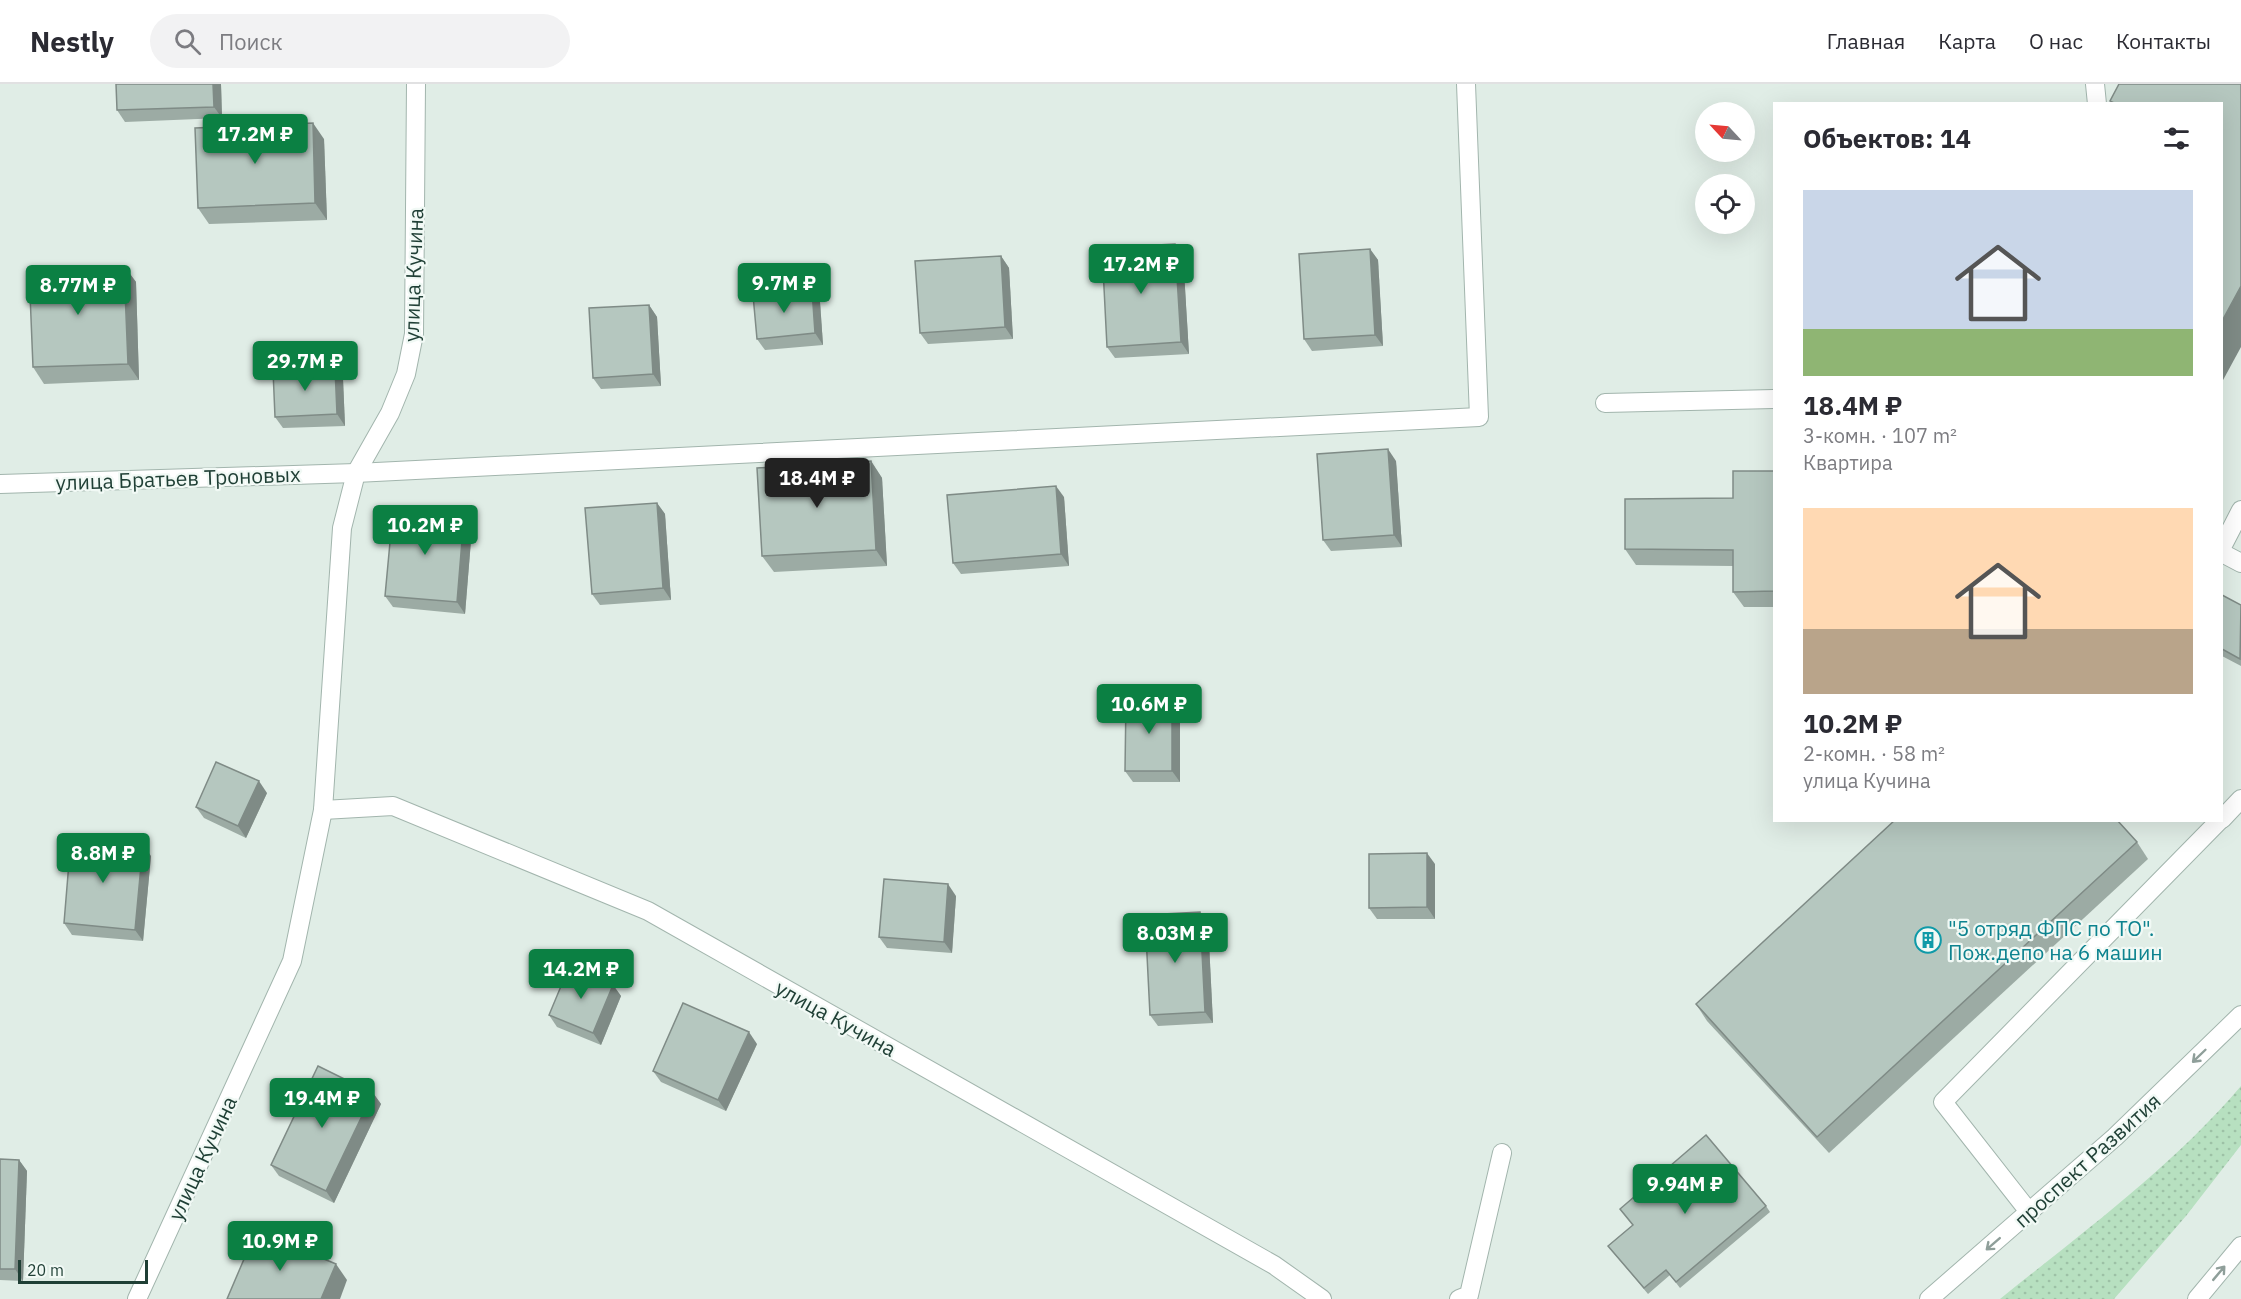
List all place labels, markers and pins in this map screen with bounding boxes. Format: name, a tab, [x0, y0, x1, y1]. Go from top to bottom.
pin: 17.2M ₽	[200, 114, 310, 165]
pin: 17.2M ₽	[1086, 244, 1196, 295]
pin: 9.7M ₽	[735, 263, 833, 314]
pin: 8.77M ₽	[23, 265, 133, 316]
pin: 29.7M ₽	[250, 341, 360, 392]
pin: 18.4M ₽	[762, 458, 872, 509]
pin: 10.2M ₽	[370, 505, 480, 556]
pin: 10.6M ₽	[1094, 684, 1204, 735]
pin: 8.8M ₽	[54, 833, 152, 884]
pin: 8.03M ₽	[1120, 913, 1230, 964]
place label: "5 отряд ФПС по ТО". Пож.депо на 6 машин	[1948, 914, 2163, 966]
building icon: "5 отряд ФПС по ТО". Пож.депо на 6 машин	[1913, 925, 1943, 955]
pin: 14.2M ₽	[526, 949, 636, 1000]
pin: 19.4M ₽	[267, 1078, 377, 1129]
pin: 9.94M ₽	[1630, 1164, 1740, 1215]
pin: 10.9M ₽	[225, 1221, 335, 1272]

